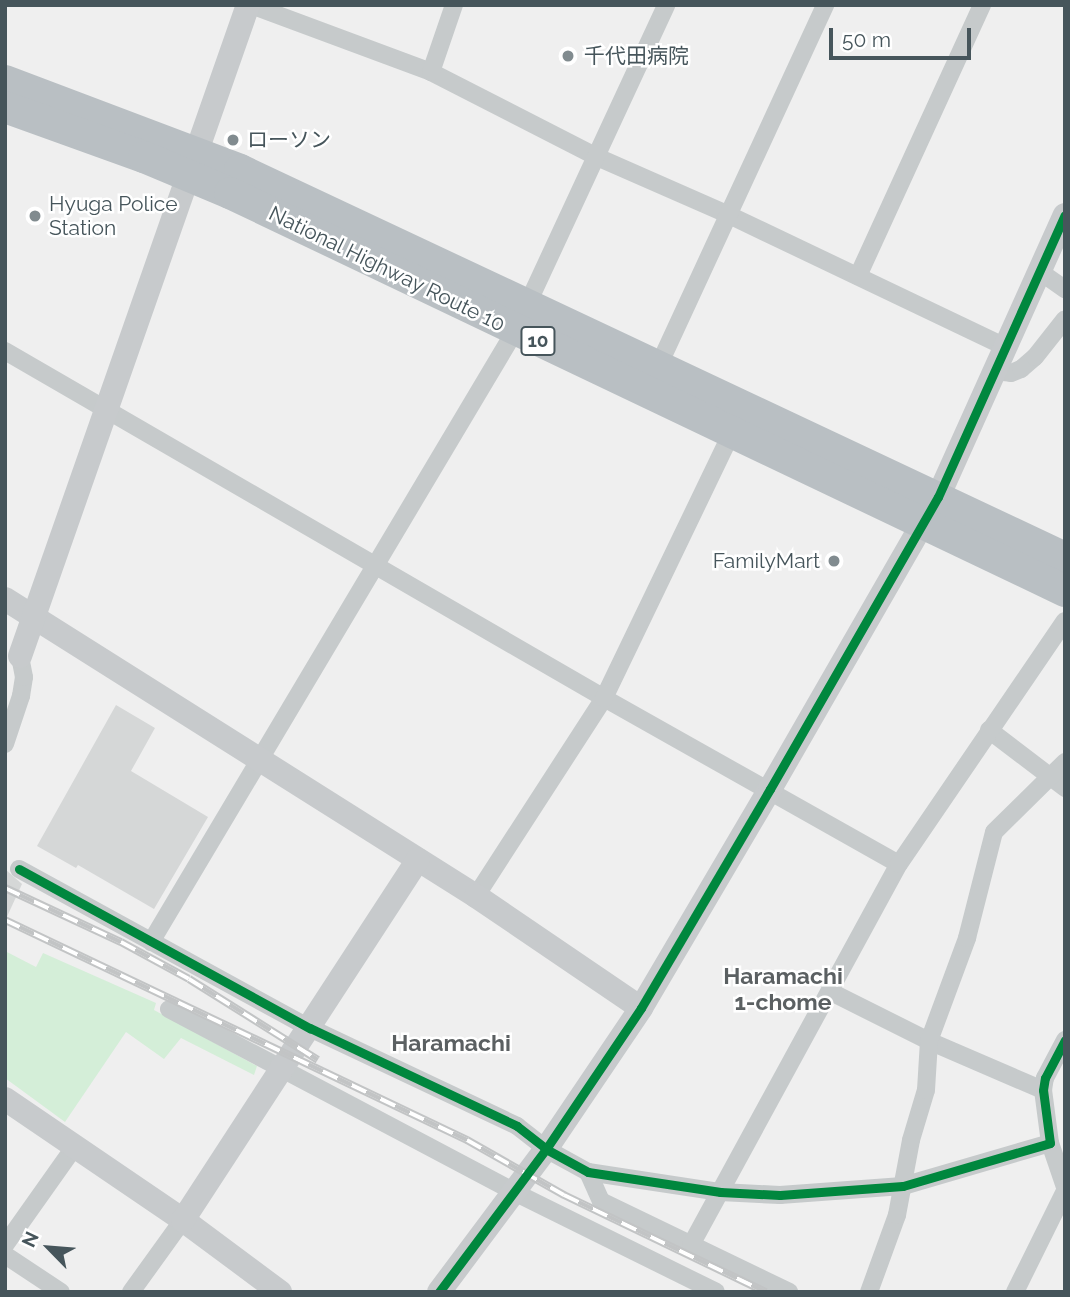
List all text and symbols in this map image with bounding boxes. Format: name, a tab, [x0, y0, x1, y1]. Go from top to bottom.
scale bar	[832, 14, 974, 58]
text: 50 m	[842, 27, 891, 52]
place label: 千代田病院	[584, 43, 689, 69]
marker: 千代田病院	[558, 46, 578, 66]
place label: ローソン	[247, 127, 331, 153]
marker: ローソン	[225, 132, 241, 148]
place label: Hyuga Police Station	[49, 191, 178, 241]
street label: National Highway Route 10	[264, 201, 510, 337]
marker: Hyuga Police Station	[27, 208, 43, 224]
road number: 10	[519, 326, 557, 356]
place label: FamilyMart	[713, 548, 820, 574]
marker: FamilyMart	[826, 553, 842, 569]
district label: Haramachi 1-chome	[723, 962, 843, 1016]
district label: Haramachi	[391, 1029, 511, 1057]
north arrow	[14, 1213, 84, 1283]
text: N	[17, 1228, 43, 1250]

